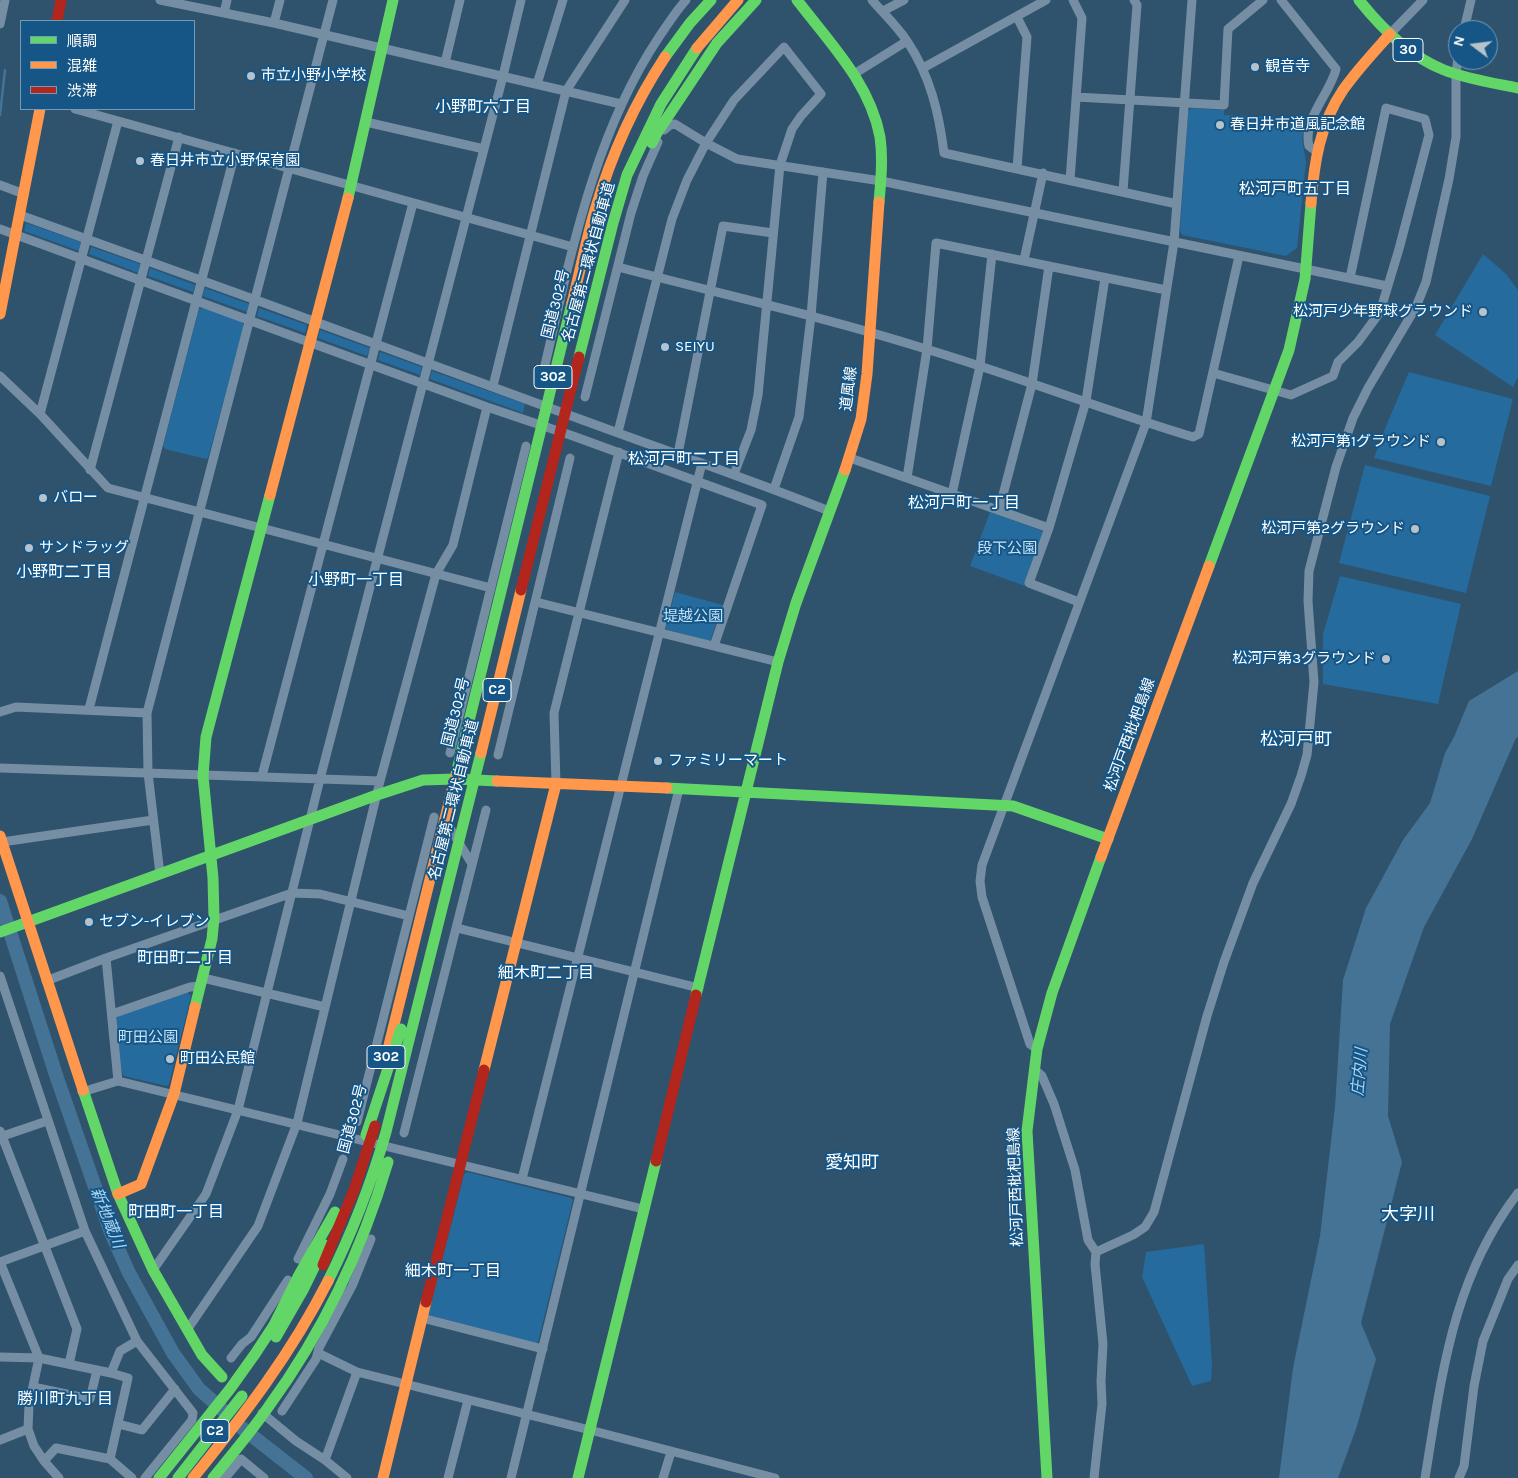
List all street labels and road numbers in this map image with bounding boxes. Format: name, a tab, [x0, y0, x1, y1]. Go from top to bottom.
road number: 30	[1393, 38, 1423, 62]
street label: 名古屋第二環状自動車道	[559, 180, 619, 344]
street label: 国道302号	[539, 267, 573, 341]
road number: 302	[534, 366, 572, 388]
street label: 道風線	[837, 366, 861, 412]
street label: 国道302号	[439, 675, 473, 749]
street label: 松河戸西枇杷島線	[1101, 676, 1159, 794]
road number: C2	[483, 678, 511, 702]
street label: 名古屋第二環状自動車道	[425, 718, 483, 882]
road number: 302	[367, 1046, 405, 1068]
street label: 国道302号	[335, 1082, 371, 1156]
street label: 松河戸西枇杷島線	[1005, 1127, 1027, 1247]
road number: C2	[201, 1420, 229, 1442]

